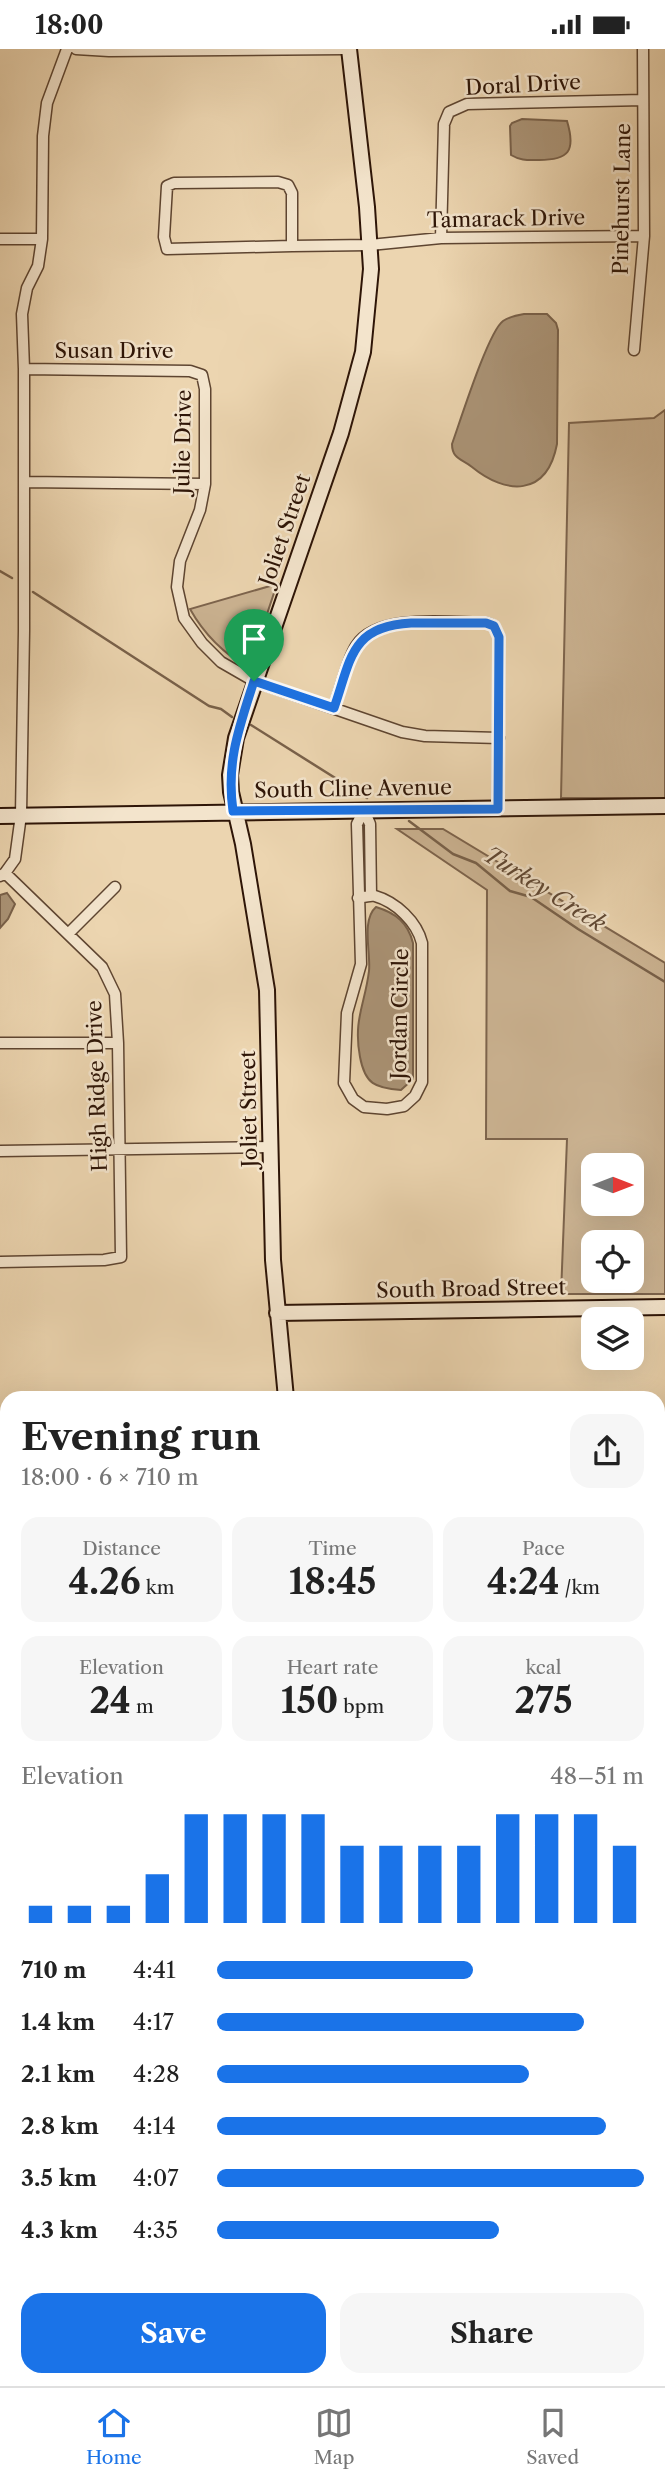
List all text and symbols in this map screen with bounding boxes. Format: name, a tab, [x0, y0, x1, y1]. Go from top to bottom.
text: 18:00	[35, 9, 104, 41]
street label: Doral Drive	[464, 69, 582, 100]
street label: Pinehurst Lane	[608, 123, 635, 275]
street label: Tamarack Drive	[427, 205, 585, 232]
street label: Susan Drive	[54, 338, 174, 363]
street label: Julie Drive	[169, 389, 196, 498]
street label: Joliet Street	[253, 470, 316, 592]
pin	[224, 609, 284, 681]
icon: arrive	[235, 620, 273, 658]
street label: South Cline Avenue	[254, 774, 452, 803]
water label: Turkey Creek	[479, 840, 611, 938]
street label: Jordan Circle	[386, 948, 413, 1083]
street label: High Ridge Drive	[81, 1000, 112, 1172]
street label: Joliet Street	[235, 1050, 262, 1171]
north arrow	[581, 1153, 644, 1216]
map controls	[581, 1153, 644, 1370]
button: locate	[581, 1230, 644, 1293]
street label: South Broad Street	[376, 1274, 567, 1303]
button: layers	[581, 1307, 644, 1370]
text: Evening run	[21, 1413, 261, 1460]
button: share	[570, 1414, 644, 1488]
text: 18:00 · 6 × 710 m	[21, 1463, 199, 1491]
text: Distance	[82, 1537, 161, 1560]
text: Time	[308, 1537, 357, 1560]
text: Pace	[522, 1537, 565, 1560]
text: 4.26	[69, 1560, 141, 1603]
text: 18:45	[289, 1560, 376, 1603]
text: 4:24	[487, 1560, 559, 1603]
text: km	[141, 1576, 174, 1599]
text: /km	[559, 1576, 600, 1599]
text: Elevation	[79, 1656, 164, 1679]
text: Heart rate	[287, 1656, 378, 1679]
text: kcal	[526, 1656, 561, 1679]
text: 24	[89, 1679, 131, 1722]
text: 150	[281, 1679, 338, 1722]
text: 275	[515, 1679, 572, 1722]
text: m	[131, 1695, 154, 1718]
text: bpm	[338, 1695, 384, 1718]
text: Elevation	[21, 1762, 124, 1790]
text: 48–51 m	[550, 1762, 644, 1790]
text: 710 m	[21, 1956, 86, 1984]
text: 4:41	[133, 1956, 176, 1984]
text: 1.4 km	[21, 2008, 95, 2036]
text: 4:17	[133, 2008, 174, 2036]
text: 2.1 km	[21, 2060, 95, 2088]
text: 4:28	[133, 2060, 180, 2088]
text: 2.8 km	[21, 2112, 99, 2140]
text: 4:14	[133, 2112, 176, 2140]
text: 3.5 km	[21, 2164, 97, 2192]
text: 4:07	[133, 2164, 179, 2192]
text: 4.3 km	[21, 2216, 98, 2244]
text: 4:35	[133, 2216, 178, 2244]
button: Save	[21, 2293, 326, 2373]
button: Share	[340, 2293, 644, 2373]
tab: Home	[86, 2404, 142, 2469]
tab: Map	[314, 2404, 354, 2469]
tab: Saved	[526, 2404, 579, 2469]

